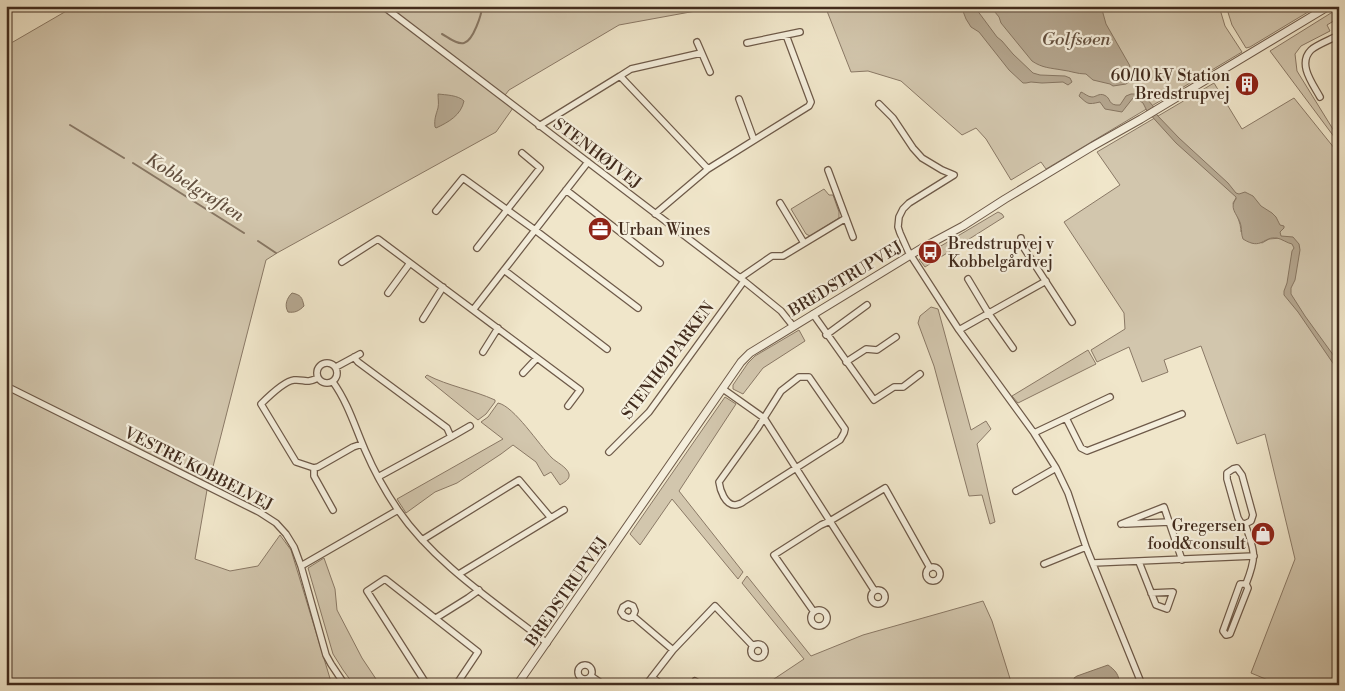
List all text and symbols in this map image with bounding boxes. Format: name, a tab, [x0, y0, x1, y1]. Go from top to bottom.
water label: Golfsøen	[1042, 28, 1111, 51]
place label: 60/10 kV Station Bredstrupvej	[1111, 66, 1230, 104]
building icon: 60/10 kV Station Bredstrupvej	[1234, 71, 1260, 97]
street label: STENHØJVEJ	[549, 114, 645, 193]
water label: Kobbelgrøften	[141, 148, 249, 227]
office icon: Urban Wines	[587, 216, 613, 242]
place label: Urban Wines	[618, 220, 710, 240]
place label: Bredstrupvej v Kobbelgårdvej	[947, 234, 1055, 272]
street label: BREDSTRUPVEJ	[784, 237, 906, 321]
bus stop icon: Bredstrupvej v Kobbelgårdvej	[917, 239, 943, 265]
street label: STENHØJPARKEN	[617, 298, 718, 423]
street label: VESTRE KOBBELVEJ	[120, 422, 276, 515]
place label: Gregersen food&consult	[1148, 516, 1246, 554]
shop icon: Gregersen food&consult	[1250, 521, 1276, 547]
street label: BREDSTRUPVEJ	[521, 533, 612, 651]

